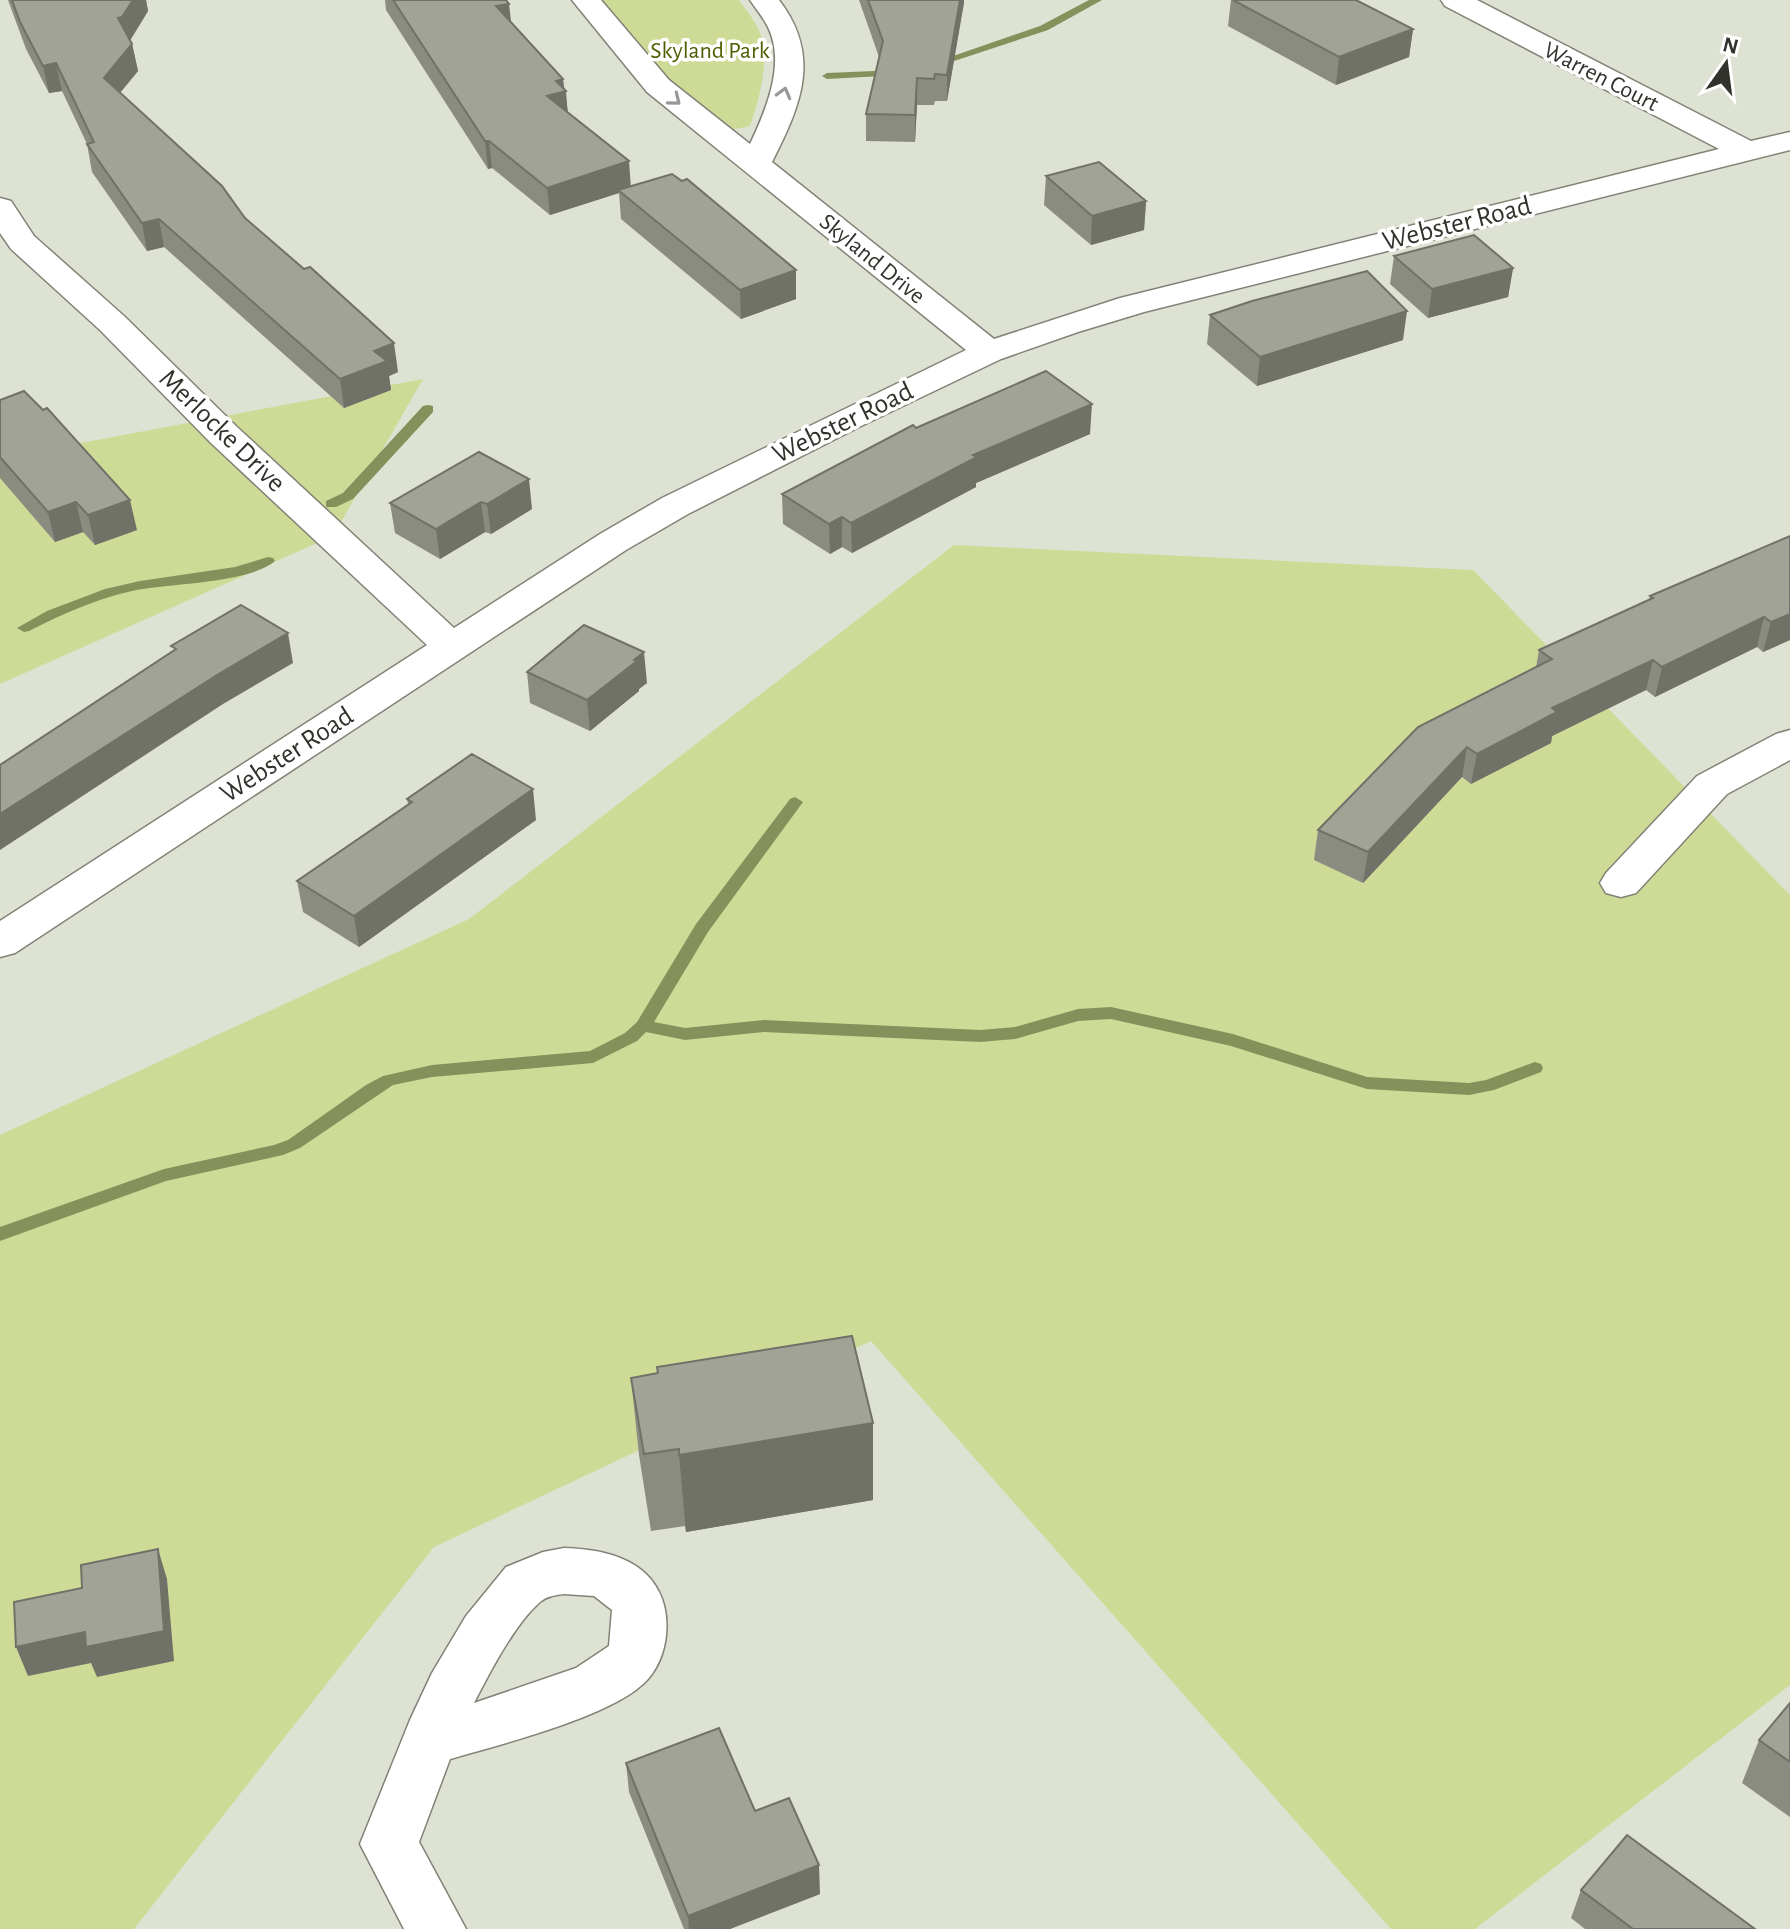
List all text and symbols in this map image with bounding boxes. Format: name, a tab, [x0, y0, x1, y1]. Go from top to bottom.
north arrow	[1686, 24, 1766, 104]
text: N	[1721, 33, 1741, 58]
street label: Warren Court	[1540, 38, 1662, 116]
park label: Skyland Park	[650, 39, 770, 63]
one-way arrow	[774, 86, 791, 100]
one-way arrow	[666, 90, 680, 105]
street label: Webster Road	[1380, 192, 1534, 256]
street label: Skyland Drive	[815, 209, 929, 309]
street label: Merlocke Drive	[154, 364, 290, 498]
street label: Webster Road	[768, 377, 918, 469]
street label: Webster Road	[216, 702, 358, 808]

